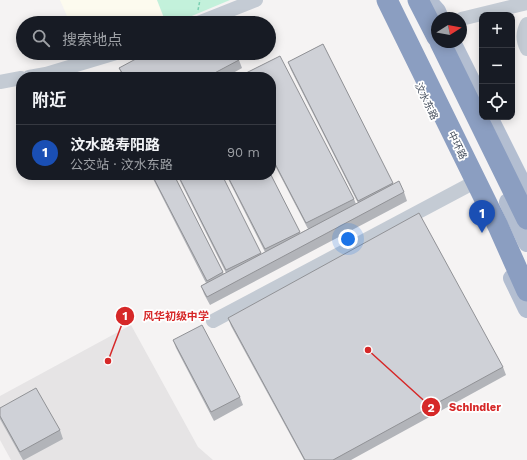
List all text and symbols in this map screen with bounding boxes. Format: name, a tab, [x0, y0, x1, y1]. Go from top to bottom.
north arrow	[431, 12, 467, 48]
map controls	[479, 12, 515, 120]
button: +	[479, 12, 515, 48]
search box	[16, 16, 276, 60]
icon: search	[30, 27, 52, 49]
text: 搜索地点	[62, 31, 122, 49]
button: −	[479, 48, 515, 84]
street label: 汶水东路	[413, 81, 440, 122]
button: locate	[479, 84, 515, 120]
text: 附近	[32, 90, 66, 110]
street label: 中环路	[446, 129, 469, 161]
text: 汶水路寿阳路	[70, 136, 160, 154]
text: 1	[42, 145, 48, 160]
text: 90 m	[227, 145, 260, 160]
text: 公交站 · 汶水东路	[70, 157, 173, 172]
pin: 1	[469, 200, 495, 233]
your location	[338, 229, 358, 249]
callout: 风华初级中学	[115, 305, 217, 328]
text: 1	[122, 309, 128, 323]
text: 风华初级中学	[143, 310, 209, 323]
callout: Schindler	[421, 396, 509, 419]
text: 2	[427, 401, 435, 415]
text: Schindler	[449, 401, 501, 414]

